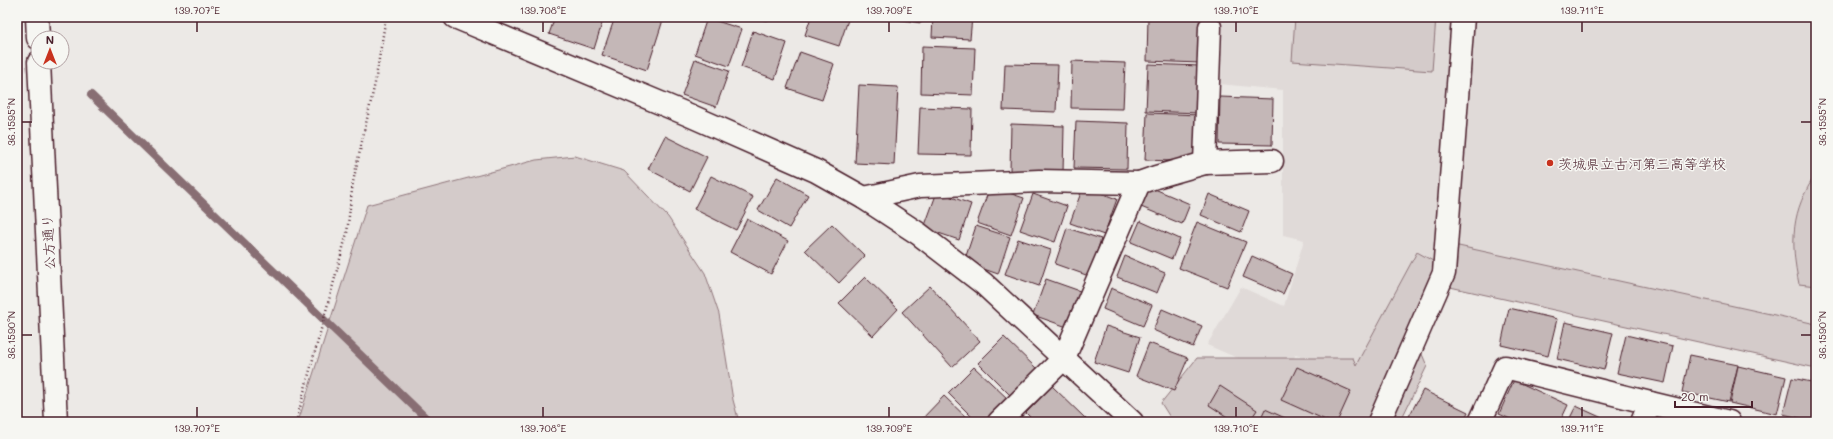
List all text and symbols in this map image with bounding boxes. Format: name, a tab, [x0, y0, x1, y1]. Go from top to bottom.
text: 139.707°E	[174, 3, 220, 17]
text: 139.708°E	[520, 3, 567, 17]
text: 139.709°E	[866, 3, 912, 17]
text: 139.710°E	[1214, 3, 1259, 17]
text: 139.711°E	[1560, 3, 1604, 17]
north arrow	[30, 30, 70, 70]
text: N	[46, 32, 54, 47]
text: 36.1595°N	[4, 98, 18, 146]
text: 36.1595°N	[1815, 98, 1829, 146]
place label: 茨城県立古河第三高等学校	[1558, 154, 1726, 173]
marker: 茨城県立古河第三高等学校	[1545, 158, 1555, 168]
street label: 公方通り	[37, 214, 59, 270]
text: 36.1590°N	[4, 311, 18, 359]
text: 36.1590°N	[1815, 311, 1829, 359]
scale bar	[1675, 383, 1752, 409]
text: 20 m	[1681, 388, 1709, 404]
text: 139.707°E	[174, 421, 220, 435]
text: 139.708°E	[520, 421, 567, 435]
text: 139.709°E	[866, 421, 912, 435]
text: 139.710°E	[1214, 421, 1259, 435]
text: 139.711°E	[1560, 421, 1604, 435]

